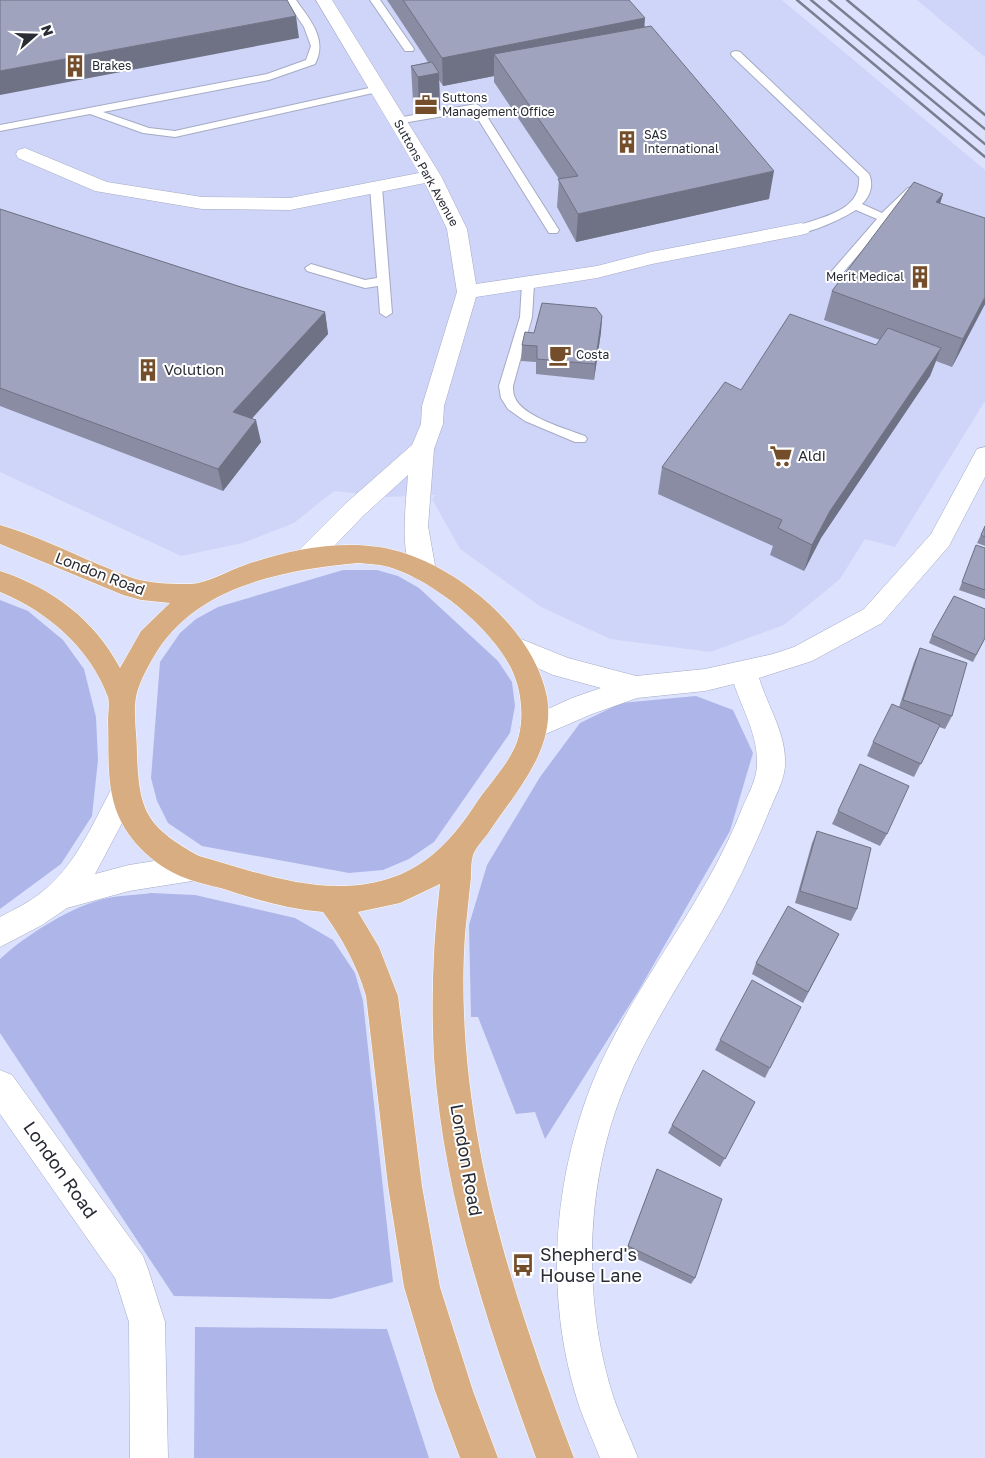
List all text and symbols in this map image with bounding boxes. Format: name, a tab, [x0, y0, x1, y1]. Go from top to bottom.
north arrow	[10, 10, 60, 60]
text: N	[38, 22, 57, 38]
building icon: Brakes	[62, 53, 88, 79]
place label: Brakes	[92, 58, 131, 73]
place label: Suttons Management Office	[442, 90, 555, 119]
office icon: Suttons Management Office	[413, 92, 439, 118]
street label: Suttons Park Avenue	[391, 117, 462, 229]
place label: SAS International	[644, 127, 719, 156]
building icon: SAS International	[614, 129, 640, 155]
building icon: Merit Medical	[907, 264, 933, 290]
place label: Merit Medical	[826, 269, 904, 284]
cafe icon: Costa	[547, 342, 573, 368]
place label: Costa	[576, 347, 609, 362]
building icon: Volution	[135, 357, 161, 383]
place label: Volution	[164, 360, 224, 378]
supermarket icon: Aldi	[768, 443, 794, 469]
place label: Aldi	[798, 446, 826, 464]
street label: London Road	[53, 548, 148, 598]
street label: London Road	[446, 1102, 488, 1218]
street label: London Road	[19, 1117, 102, 1222]
place label: Shepherd's House Lane	[540, 1243, 642, 1286]
bus stop icon: Shepherd's House Lane	[510, 1252, 536, 1278]

